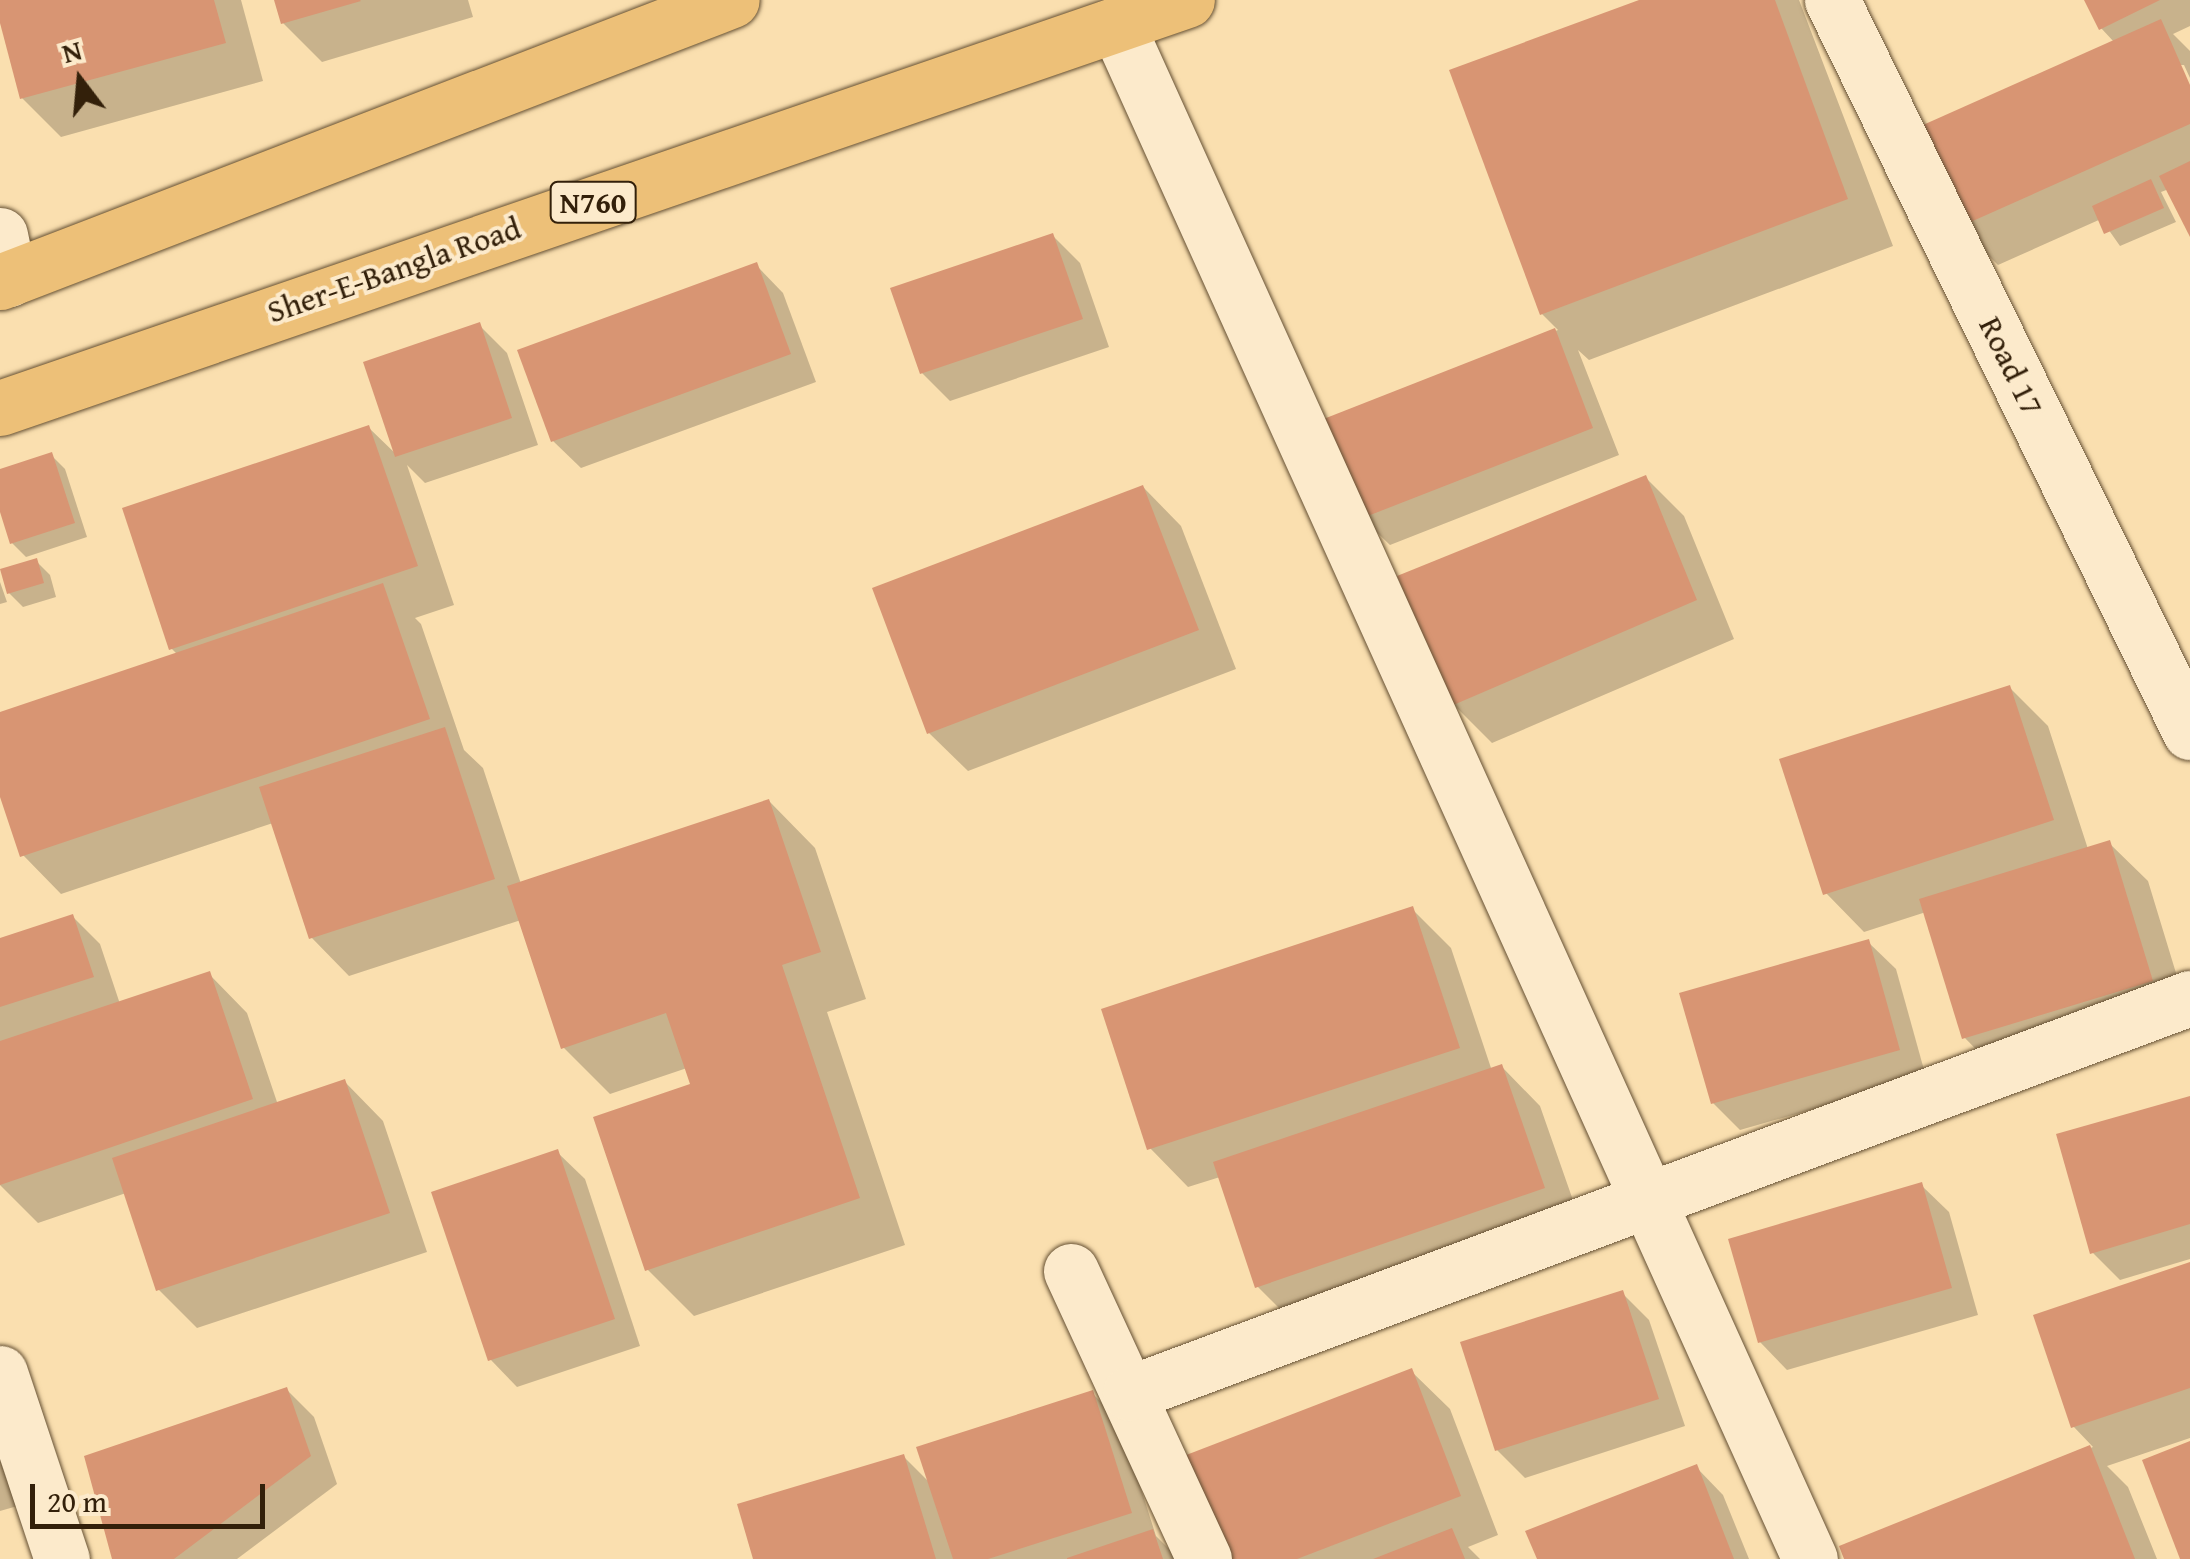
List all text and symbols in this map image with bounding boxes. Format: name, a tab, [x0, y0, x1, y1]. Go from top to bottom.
text: N	[57, 28, 86, 73]
north arrow	[30, 30, 130, 130]
road number: N760	[548, 177, 638, 227]
street label: Sher-E-Bangla Road	[262, 209, 526, 331]
street label: Road 17	[1971, 310, 2051, 422]
scale bar	[35, 1464, 270, 1526]
text: 20 m	[47, 1479, 107, 1523]

